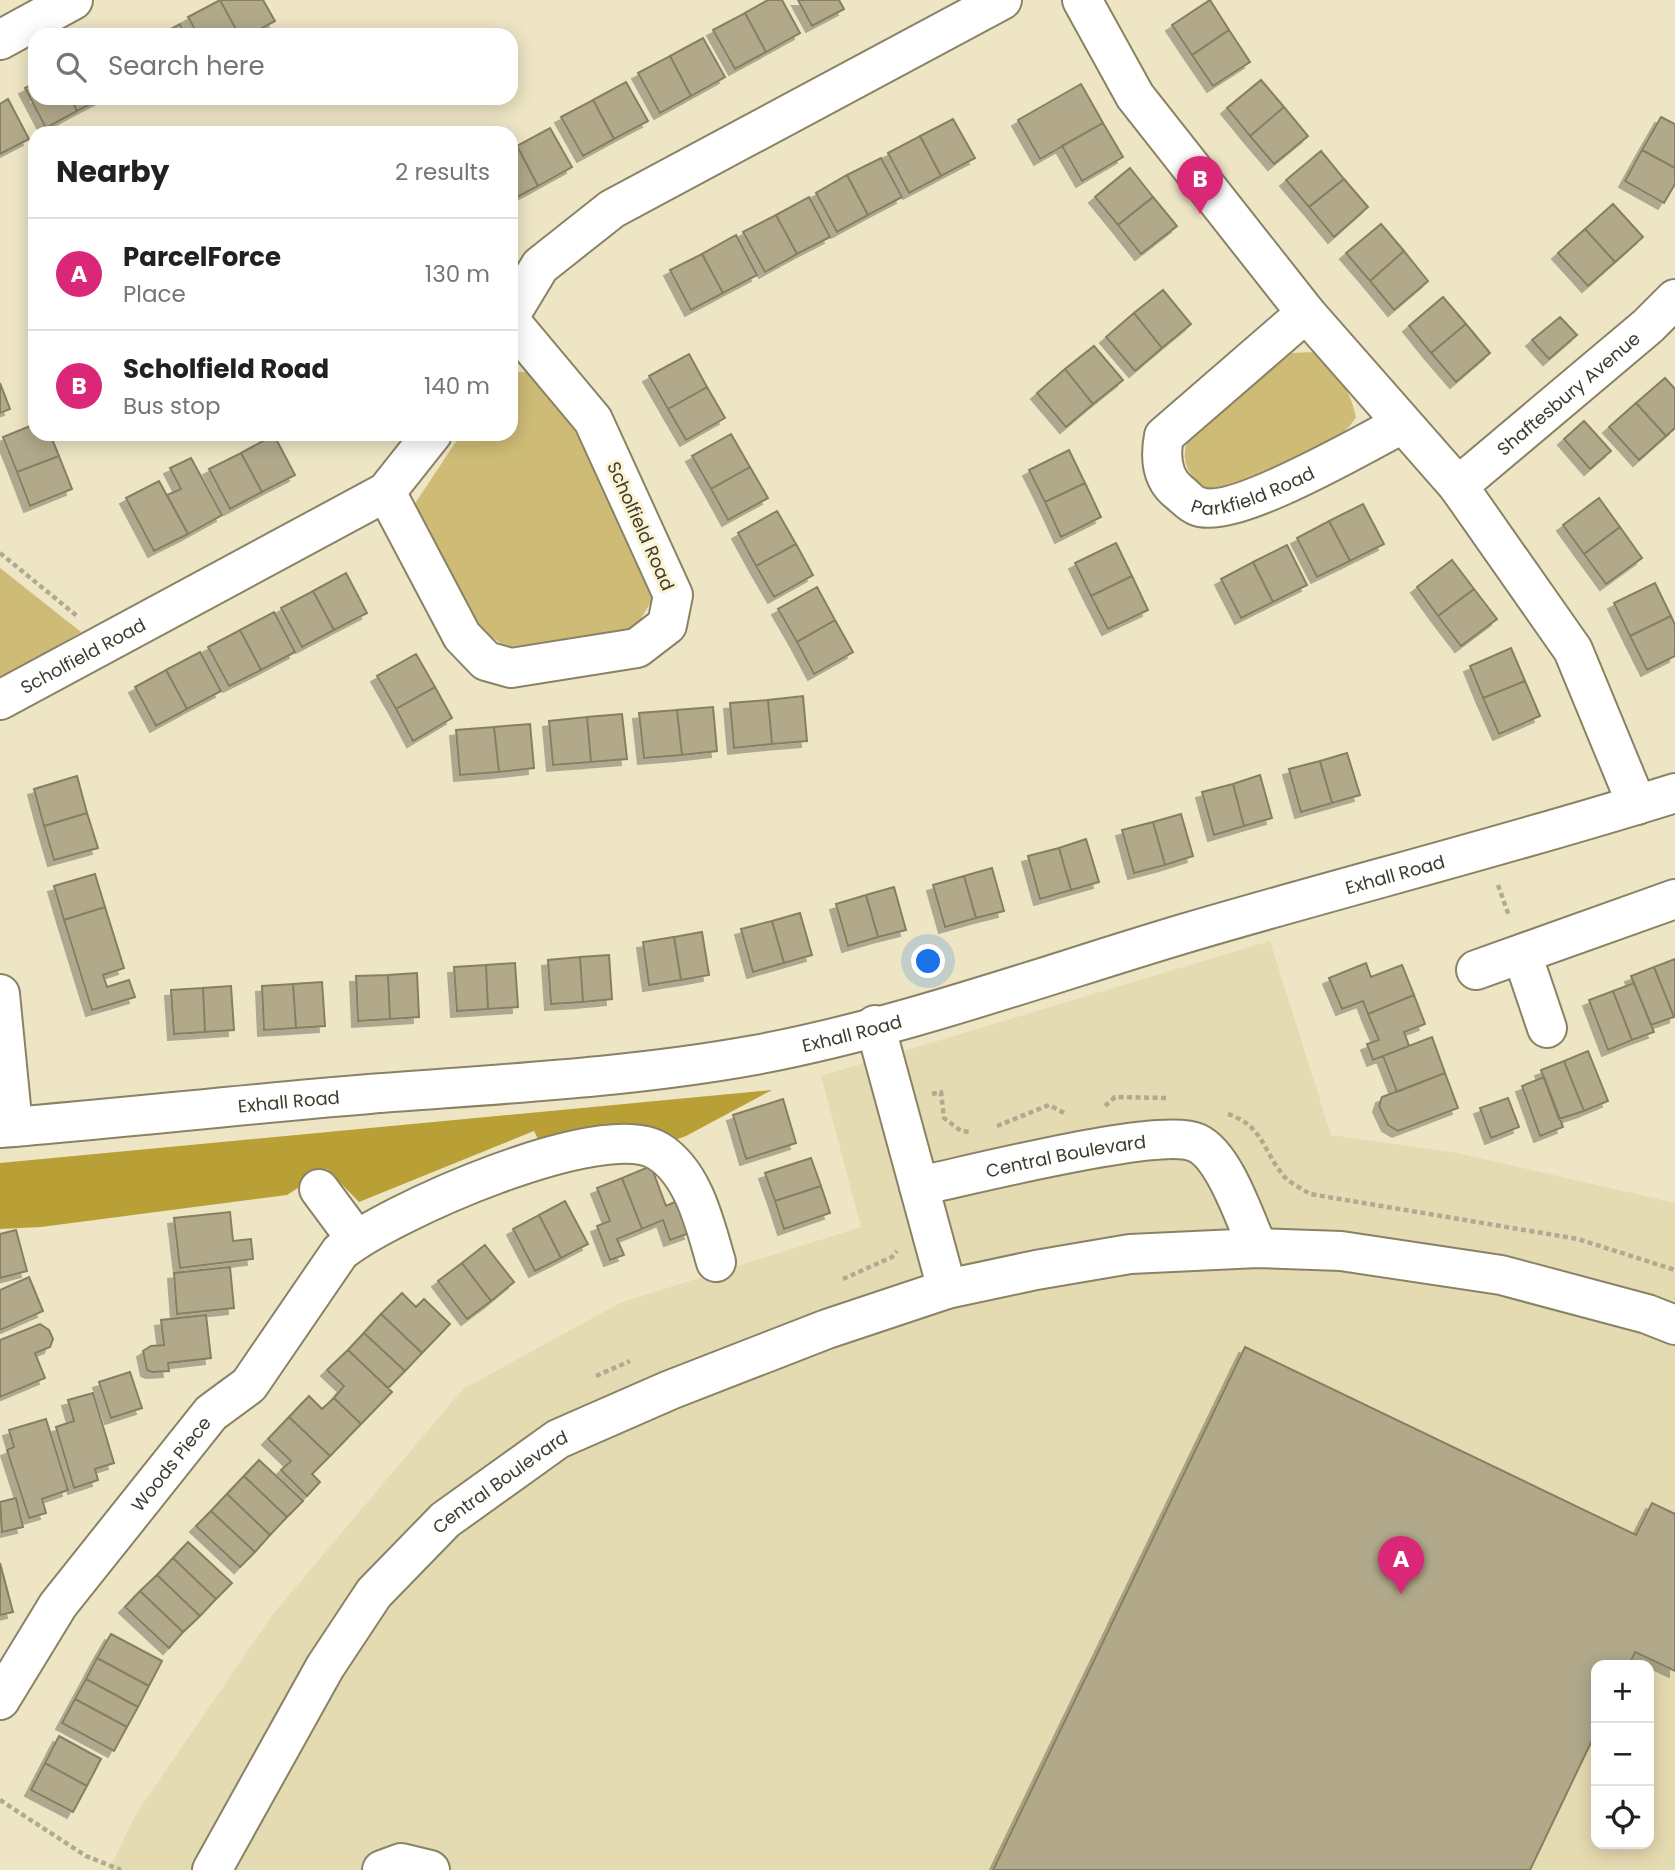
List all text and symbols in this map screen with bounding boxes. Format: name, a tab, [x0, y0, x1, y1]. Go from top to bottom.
search box	[28, 28, 518, 105]
icon: search	[52, 48, 90, 86]
text: Search here	[108, 48, 265, 84]
text: Nearby	[56, 150, 170, 193]
text: 2 results	[395, 156, 490, 188]
pin: B	[1177, 156, 1223, 214]
text: ParcelForce	[123, 239, 281, 275]
text: A	[71, 258, 87, 290]
text: 130 m	[425, 258, 490, 290]
text: Place	[123, 278, 186, 310]
street label: Shaftesbury Avenue	[1491, 326, 1645, 461]
text: Scholfield Road	[123, 351, 329, 387]
text: B	[71, 370, 87, 402]
text: 140 m	[424, 370, 490, 402]
text: Bus stop	[123, 390, 221, 422]
street label: Scholfield Road	[601, 458, 681, 594]
street label: Parkfield Road	[1188, 460, 1318, 520]
street label: Scholfield Road	[16, 611, 150, 699]
street label: Exhall Road	[1342, 848, 1447, 900]
your location	[911, 944, 945, 978]
street label: Exhall Road	[800, 1008, 905, 1058]
street label: Exhall Road	[237, 1084, 341, 1118]
street label: Central Boulevard	[983, 1129, 1147, 1183]
street label: Woods Piece	[125, 1411, 216, 1517]
street label: Central Boulevard	[426, 1424, 571, 1539]
pin: A	[1378, 1536, 1424, 1594]
map controls	[1591, 1660, 1654, 1849]
button: +	[1591, 1660, 1654, 1723]
button: −	[1591, 1723, 1654, 1786]
button: locate	[1591, 1786, 1654, 1849]

